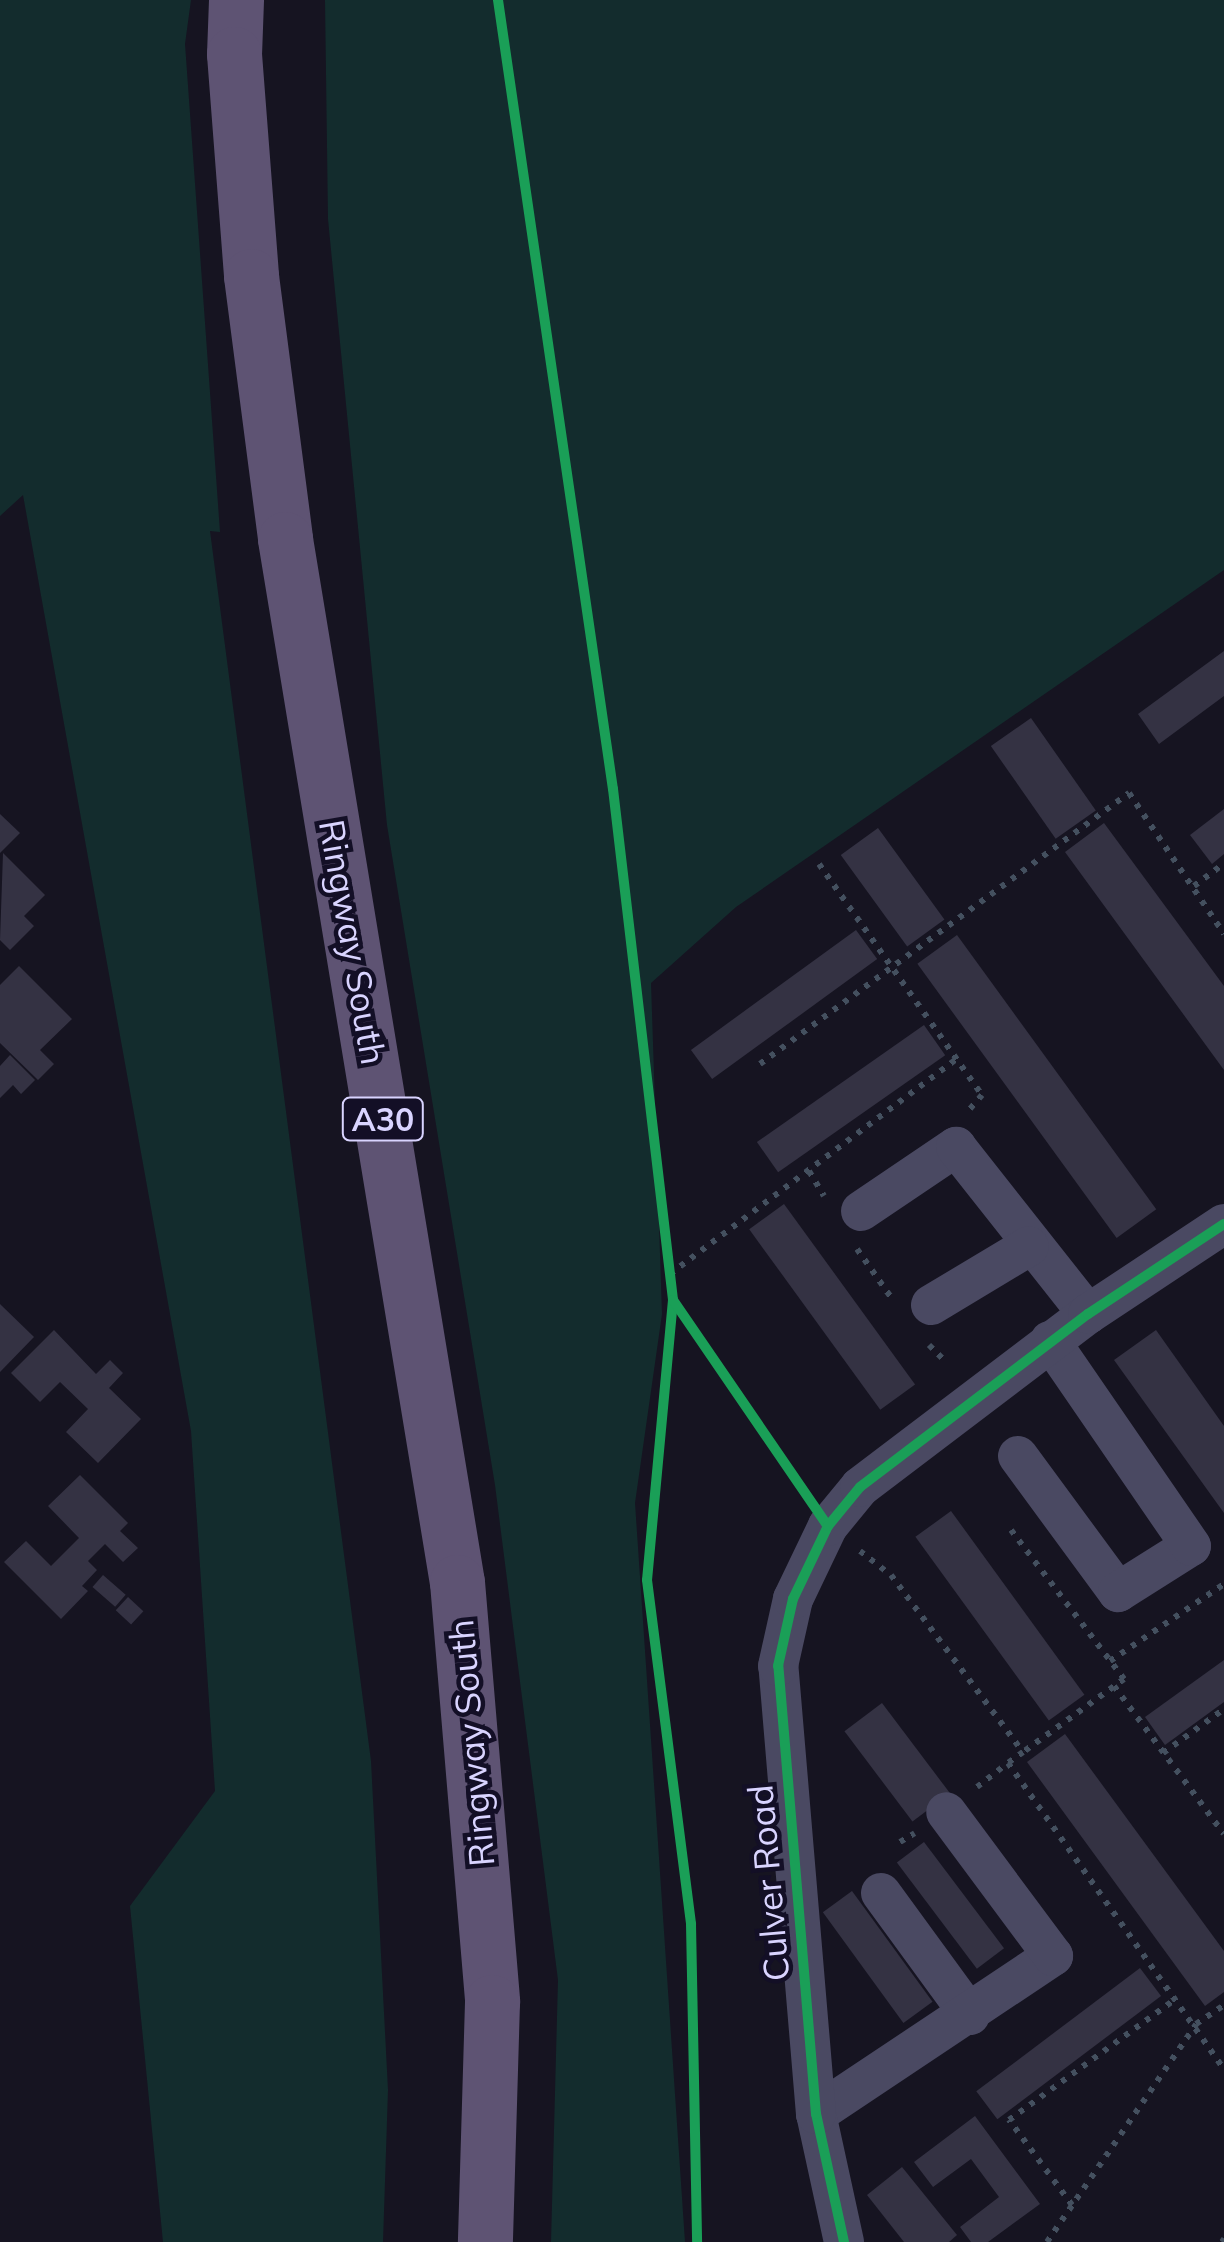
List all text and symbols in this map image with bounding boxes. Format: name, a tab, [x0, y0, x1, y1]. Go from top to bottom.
street label: Ringway South	[311, 816, 395, 1068]
road number: A30	[340, 1092, 426, 1146]
street label: Ringway South	[439, 1618, 503, 1868]
street label: Culver Road	[738, 1783, 798, 1983]

